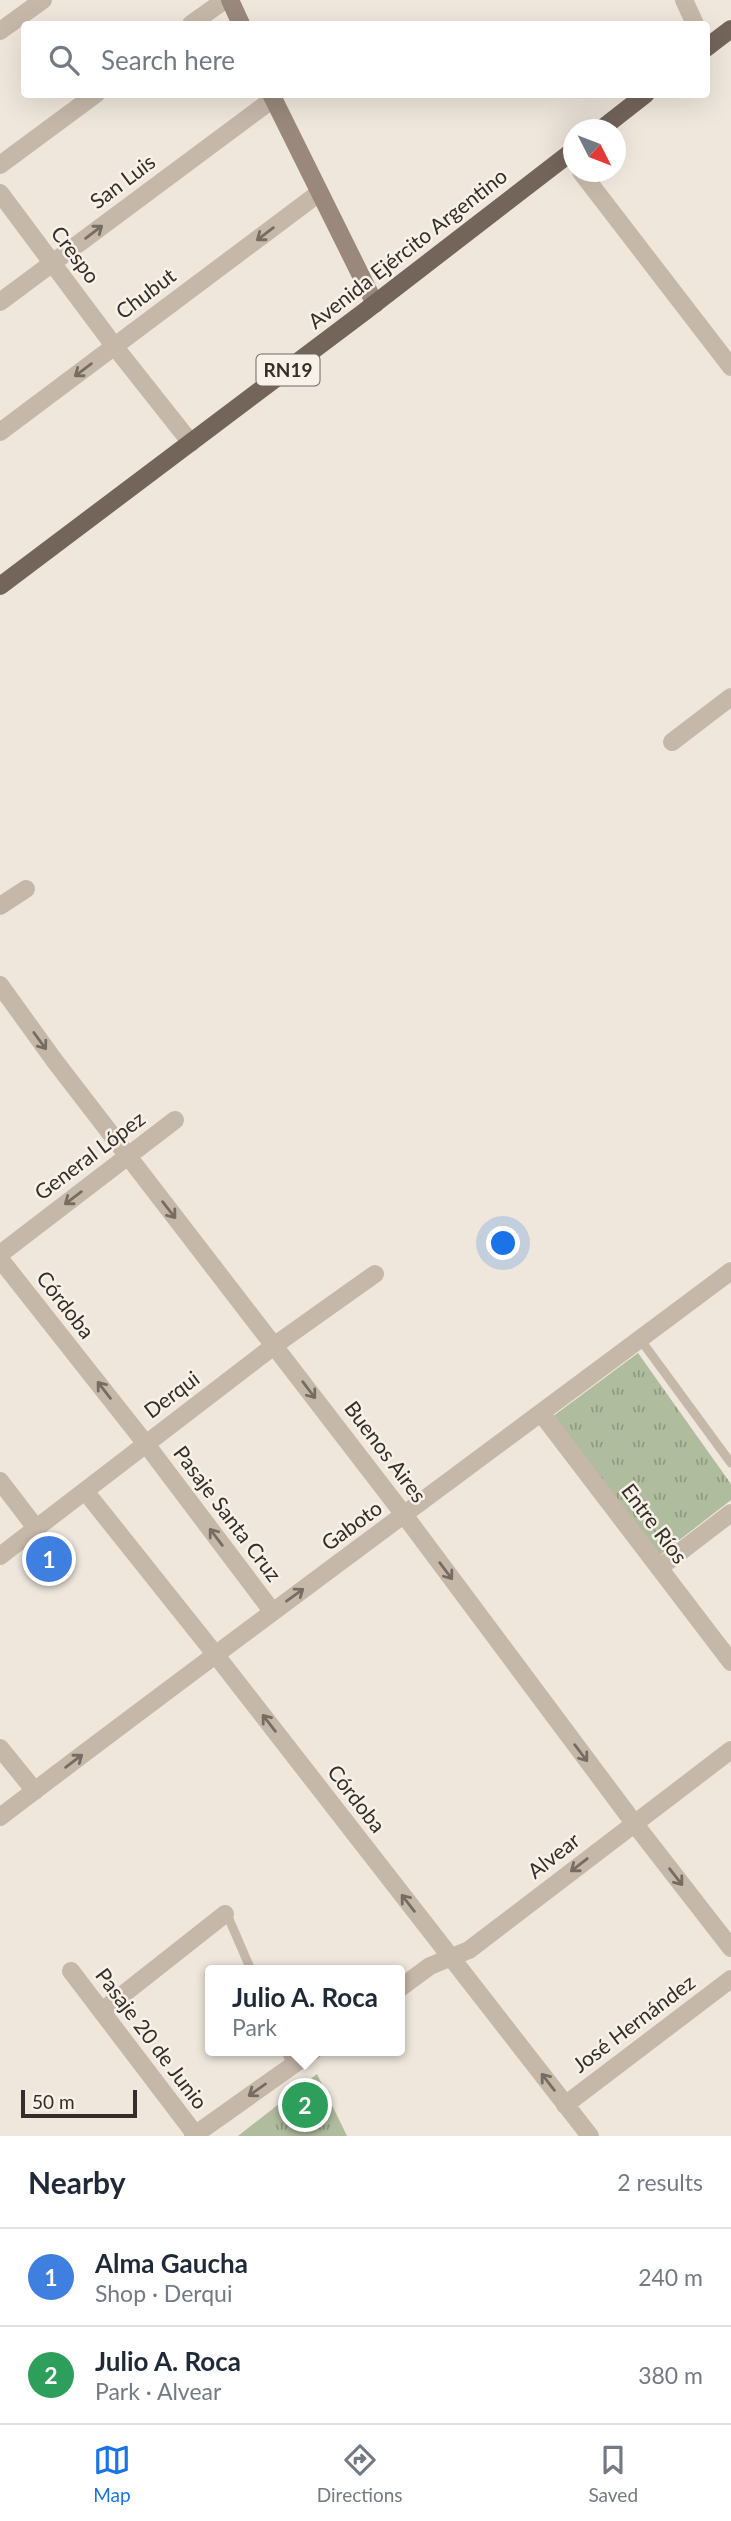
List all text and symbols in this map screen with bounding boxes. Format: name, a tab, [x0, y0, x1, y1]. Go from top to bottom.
search box	[21, 21, 710, 98]
icon: search	[45, 41, 83, 79]
text: Search here	[101, 44, 235, 76]
north arrow	[563, 119, 626, 182]
street label: San Luis	[85, 148, 159, 213]
street label: Avenida Ejército Argentino	[303, 162, 512, 333]
street label: Crespo	[47, 221, 106, 288]
one-way arrow	[84, 225, 103, 239]
one-way arrow	[256, 226, 275, 241]
street label: Chubut	[110, 262, 180, 323]
road number: RN19	[256, 354, 320, 386]
one-way arrow	[74, 363, 93, 378]
one-way arrow	[33, 1031, 47, 1050]
street label: General López	[29, 1105, 149, 1204]
one-way arrow	[64, 1191, 83, 1205]
one-way arrow	[162, 1201, 177, 1219]
your location	[486, 1226, 520, 1260]
street label: Córdoba	[32, 1265, 100, 1343]
street label: Derqui	[139, 1365, 204, 1423]
one-way arrow	[301, 1380, 316, 1399]
one-way arrow	[96, 1382, 111, 1400]
street label: Buenos Aires	[340, 1396, 432, 1507]
street label: Pasaje Santa Cruz	[169, 1440, 287, 1586]
street label: Entre Ríos	[617, 1478, 693, 1568]
street label: Gaboto	[316, 1494, 386, 1555]
one-way arrow	[209, 1528, 224, 1547]
pin: 1	[26, 1533, 72, 1585]
one-way arrow	[438, 1561, 453, 1579]
one-way arrow	[285, 1588, 304, 1602]
one-way arrow	[261, 1714, 276, 1732]
one-way arrow	[574, 1743, 589, 1762]
one-way arrow	[64, 1754, 83, 1769]
street label: Córdoba	[323, 1759, 391, 1837]
street label: Alvear	[522, 1827, 584, 1883]
one-way arrow	[571, 1857, 589, 1872]
one-way arrow	[668, 1867, 683, 1886]
one-way arrow	[400, 1894, 415, 1912]
street label: Pasaje 20 de Junio	[91, 1963, 213, 2114]
popup	[205, 1965, 405, 2056]
street label: José Hernández	[567, 1969, 699, 2077]
text: Julio A. Roca	[232, 1981, 378, 2013]
text: Park	[232, 2013, 277, 2041]
one-way arrow	[540, 2074, 555, 2092]
pin: 2	[282, 2079, 328, 2131]
one-way arrow	[248, 2083, 267, 2098]
scale bar	[21, 2087, 136, 2119]
text: 50 m	[32, 2090, 75, 2113]
text: Nearby	[28, 2164, 126, 2200]
text: 2 results	[617, 2168, 703, 2196]
text: Alma Gaucha	[95, 2247, 248, 2279]
text: 1	[44, 2263, 58, 2291]
text: 240 m	[638, 2263, 703, 2291]
text: Shop · Derqui	[95, 2279, 232, 2307]
text: Julio A. Roca	[95, 2345, 241, 2377]
text: 2	[44, 2361, 58, 2389]
text: 380 m	[638, 2361, 703, 2389]
text: Park · Alvear	[95, 2377, 221, 2405]
tab: Map	[93, 2441, 131, 2506]
tab: Directions	[317, 2441, 403, 2506]
tab: Saved	[588, 2441, 638, 2506]

